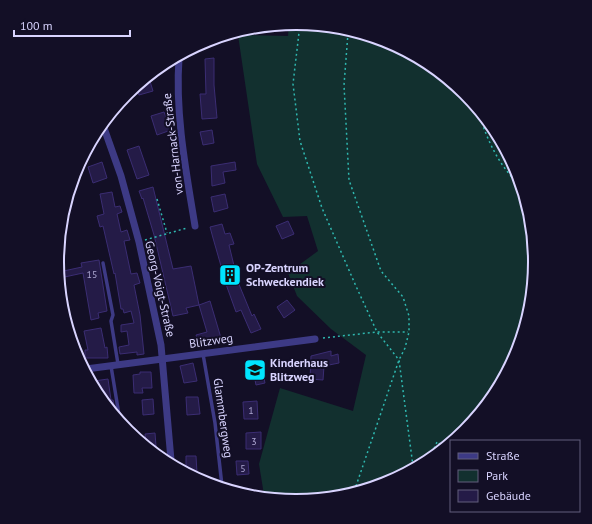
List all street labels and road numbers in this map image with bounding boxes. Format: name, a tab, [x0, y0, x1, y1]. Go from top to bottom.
street label: von-Harnack-Straße	[159, 92, 186, 196]
street label: Georg-Voigt-Straße	[142, 239, 179, 338]
street label: Blitzweg	[188, 330, 234, 351]
street label: Glammbergweg	[210, 377, 237, 459]

